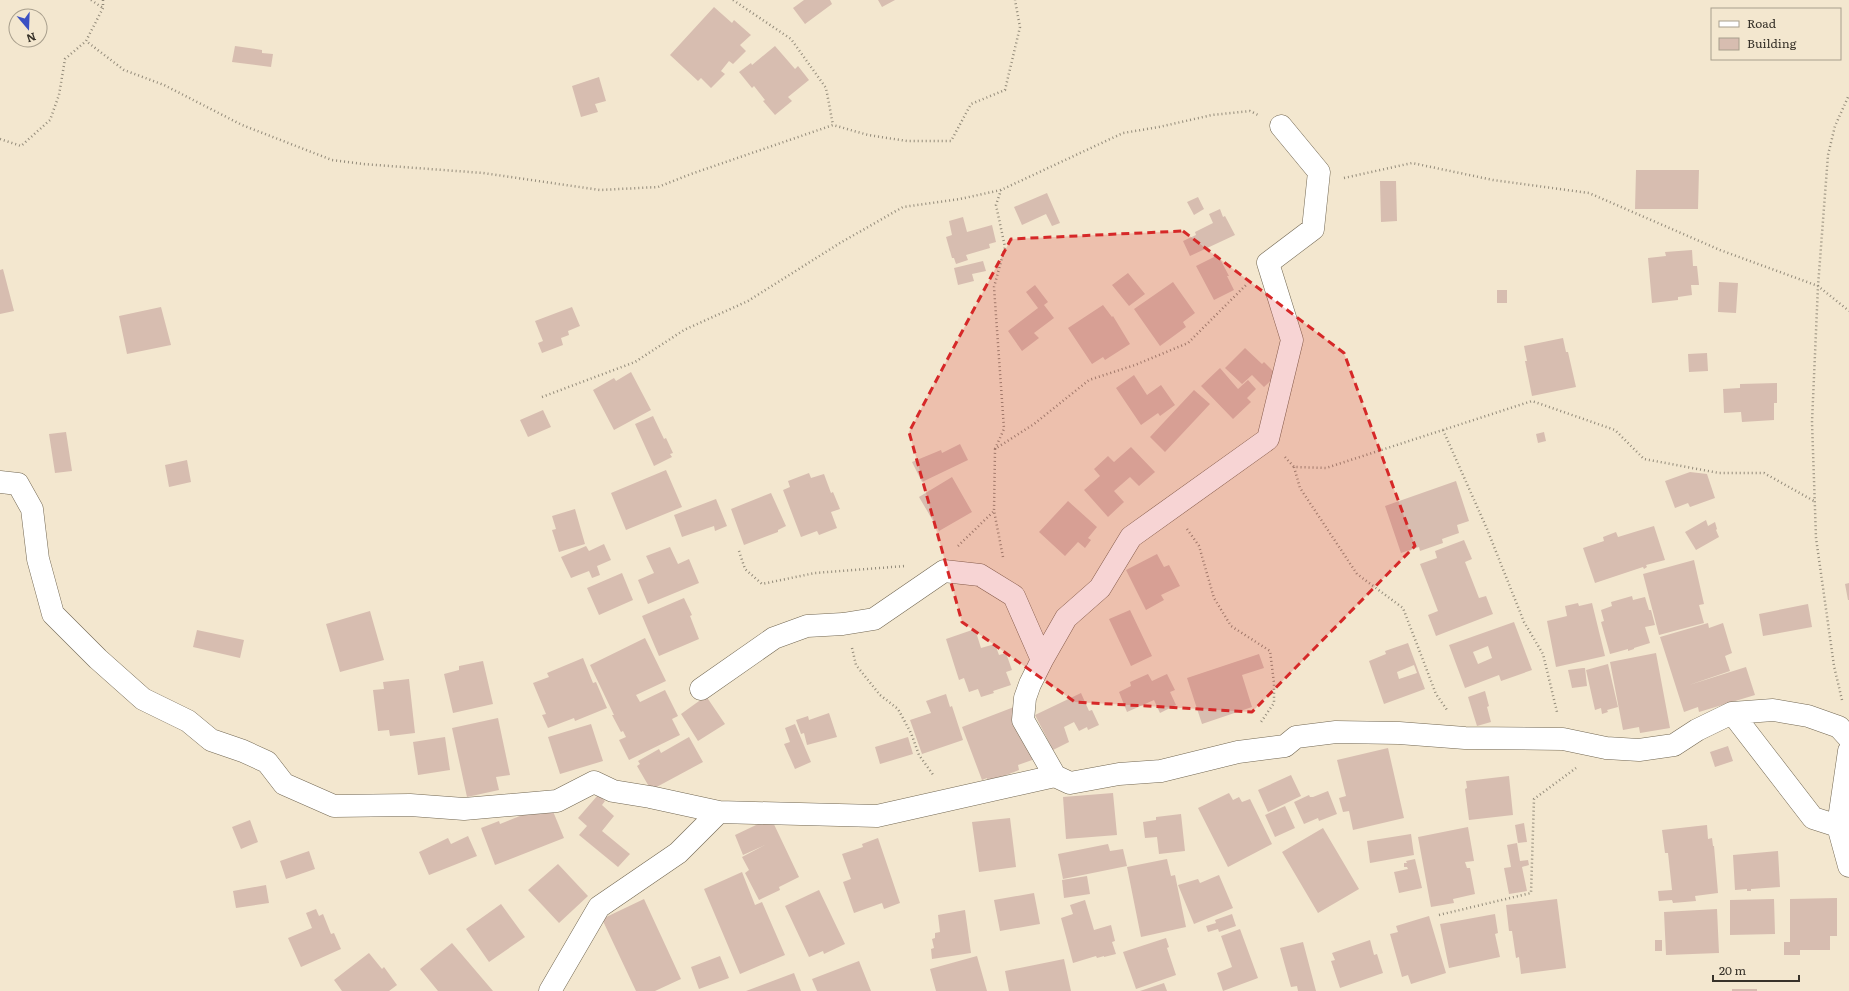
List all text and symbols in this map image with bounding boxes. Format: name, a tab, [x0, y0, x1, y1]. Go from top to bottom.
north arrow	[8, 8, 48, 48]
legend	[1711, 8, 1841, 60]
text: Road	[1747, 14, 1777, 32]
text: N	[25, 29, 39, 47]
text: Building	[1747, 34, 1797, 52]
scale bar	[1713, 957, 1799, 983]
text: 20 m	[1719, 961, 1746, 979]

